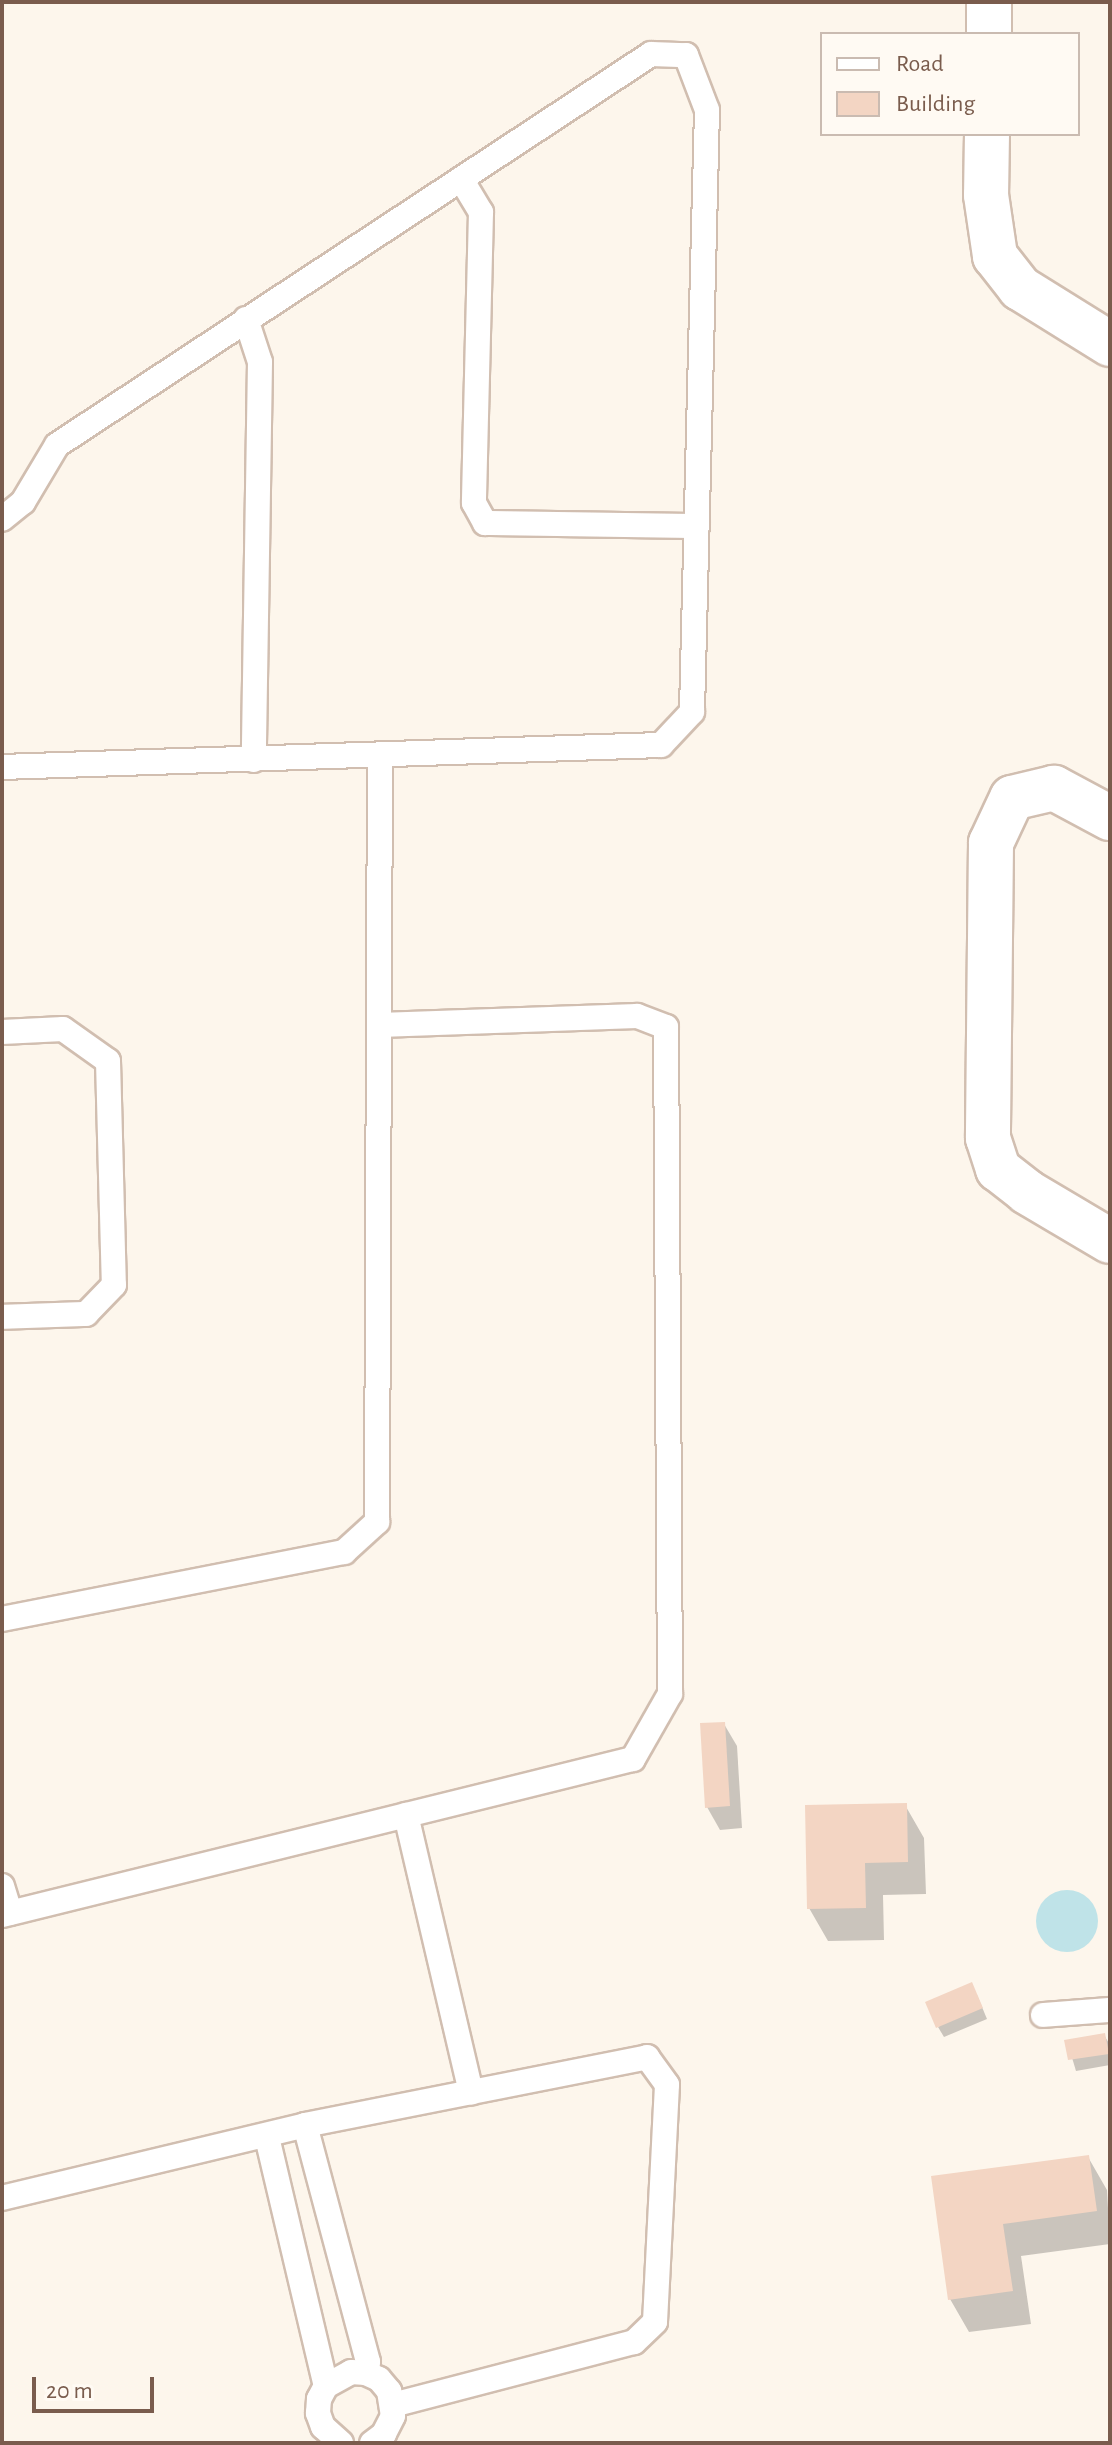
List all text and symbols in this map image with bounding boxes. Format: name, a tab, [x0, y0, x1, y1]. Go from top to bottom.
legend	[820, 32, 1080, 136]
text: Road	[896, 52, 944, 76]
text: Building	[896, 92, 975, 116]
scale bar	[36, 2361, 158, 2411]
text: 20 m	[46, 2379, 93, 2403]

